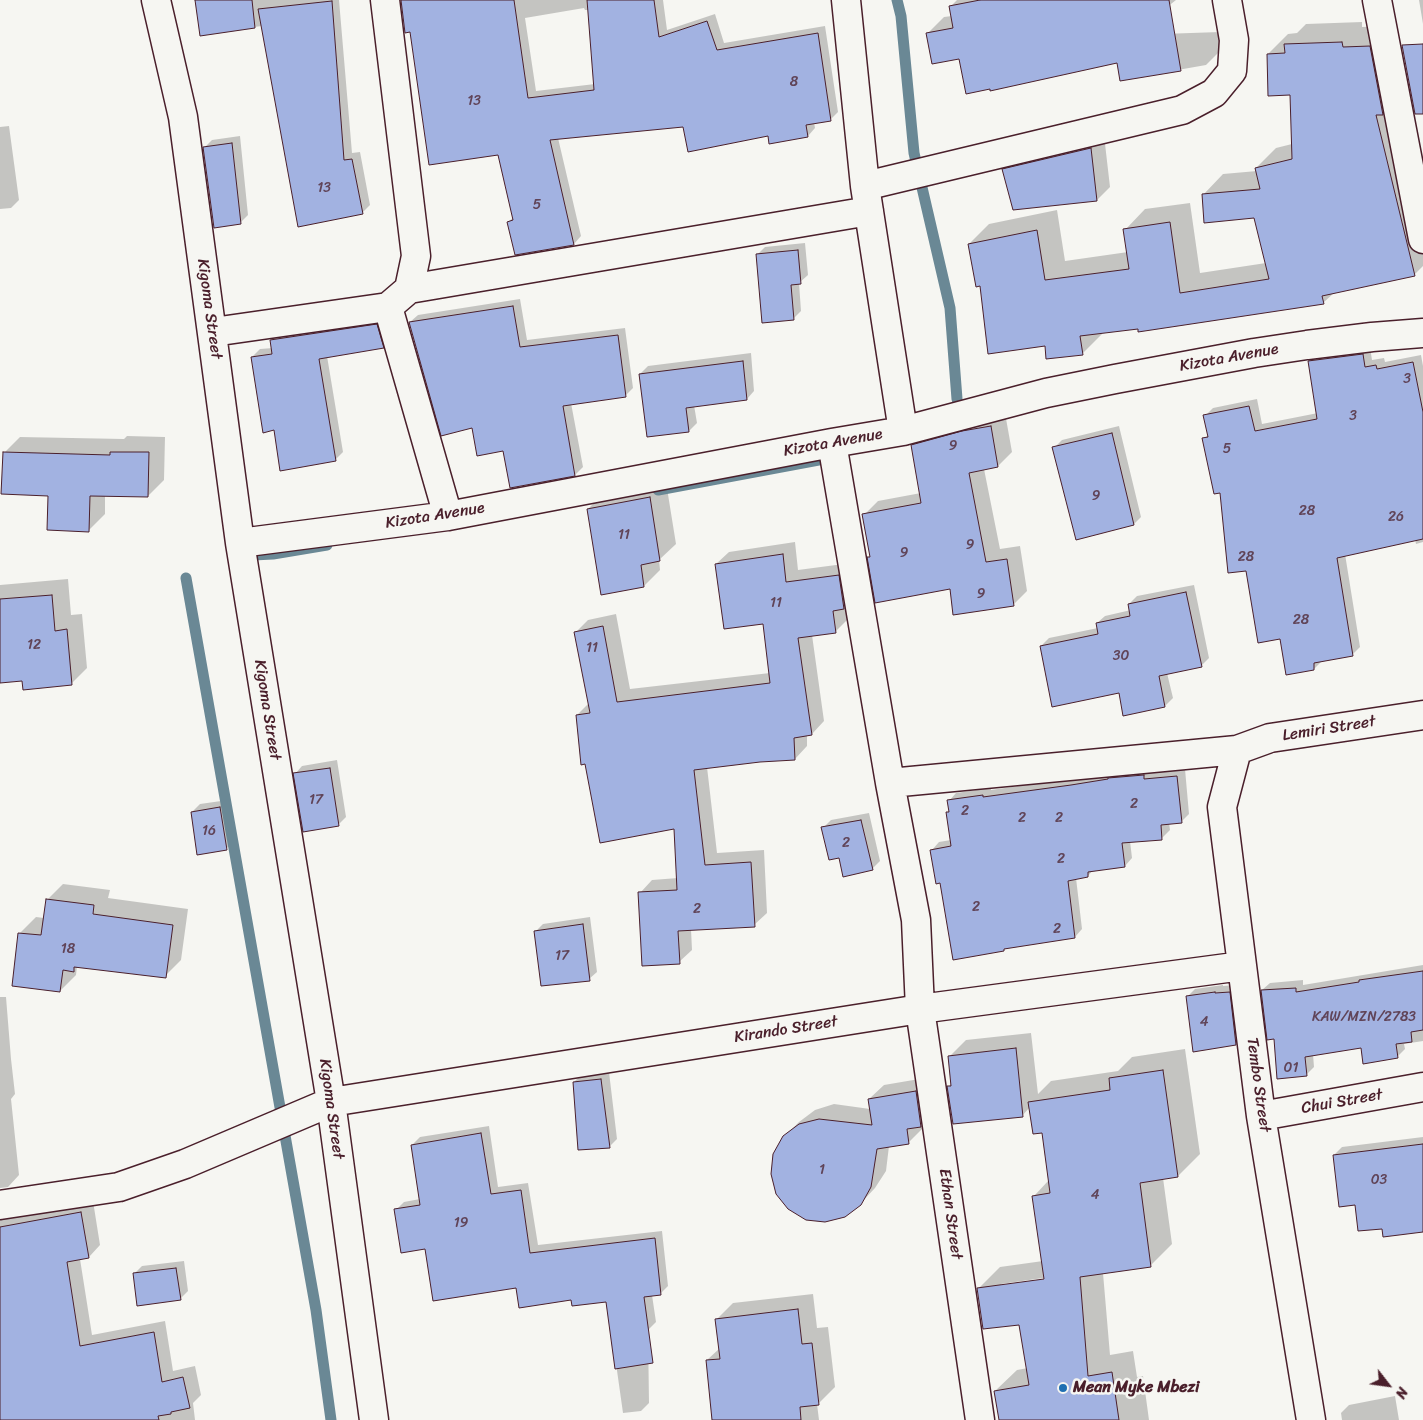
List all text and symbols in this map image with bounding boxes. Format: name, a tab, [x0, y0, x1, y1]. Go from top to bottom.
house number: 8	[790, 74, 798, 90]
house number: 13	[467, 93, 481, 109]
house number: 13	[317, 180, 331, 196]
house number: 5	[533, 197, 541, 213]
street label: Kigoma Street	[192, 257, 226, 361]
street label: Kizota Avenue	[1178, 340, 1280, 376]
house number: 3	[1403, 371, 1411, 387]
house number: 3	[1349, 408, 1357, 424]
street label: Kizota Avenue	[782, 425, 884, 461]
house number: 9	[949, 438, 957, 454]
house number: 5	[1223, 441, 1231, 457]
house number: 9	[1092, 488, 1100, 504]
street label: Kizota Avenue	[384, 499, 486, 533]
house number: 28	[1299, 503, 1315, 519]
house number: 26	[1388, 509, 1404, 525]
house number: 11	[618, 527, 630, 543]
house number: 9	[966, 537, 974, 553]
house number: 9	[900, 545, 908, 561]
house number: 28	[1238, 549, 1254, 565]
house number: 9	[977, 586, 985, 602]
house number: 11	[770, 595, 782, 611]
house number: 28	[1293, 612, 1309, 628]
house number: 12	[27, 637, 41, 653]
house number: 11	[586, 640, 598, 656]
house number: 30	[1113, 648, 1129, 664]
street label: Kigoma Street	[250, 658, 284, 762]
street label: Lemiri Street	[1281, 712, 1377, 746]
house number: 17	[309, 792, 323, 808]
house number: 2	[1130, 796, 1138, 812]
house number: 2	[961, 803, 969, 819]
house number: 2	[1018, 810, 1026, 826]
house number: 2	[1055, 810, 1063, 826]
house number: 16	[202, 823, 216, 839]
house number: 2	[842, 835, 850, 851]
house number: 2	[1057, 851, 1065, 867]
house number: 2	[972, 899, 980, 915]
house number: 2	[693, 901, 701, 917]
house number: 2	[1053, 921, 1061, 937]
house number: 18	[61, 941, 75, 957]
house number: 17	[555, 948, 569, 964]
house number: KAW/MZN/2783	[1312, 1009, 1416, 1025]
street label: Kirando Street	[733, 1012, 839, 1048]
house number: 4	[1200, 1014, 1208, 1030]
street label: Tembo Street	[1242, 1036, 1274, 1134]
street label: Kigoma Street	[314, 1057, 348, 1161]
house number: 01	[1284, 1060, 1298, 1076]
street label: Chui Street	[1300, 1085, 1384, 1119]
house number: 1	[819, 1162, 825, 1178]
street label: Ethan Street	[934, 1167, 966, 1261]
house number: 03	[1371, 1172, 1387, 1188]
house number: 4	[1091, 1187, 1099, 1203]
house number: 19	[454, 1215, 468, 1231]
north arrow	[1363, 1360, 1413, 1410]
place label: Mean Myke Mbezi	[1073, 1378, 1199, 1398]
marker: Mean Myke Mbezi	[1057, 1382, 1069, 1394]
text: N	[1388, 1382, 1415, 1403]

